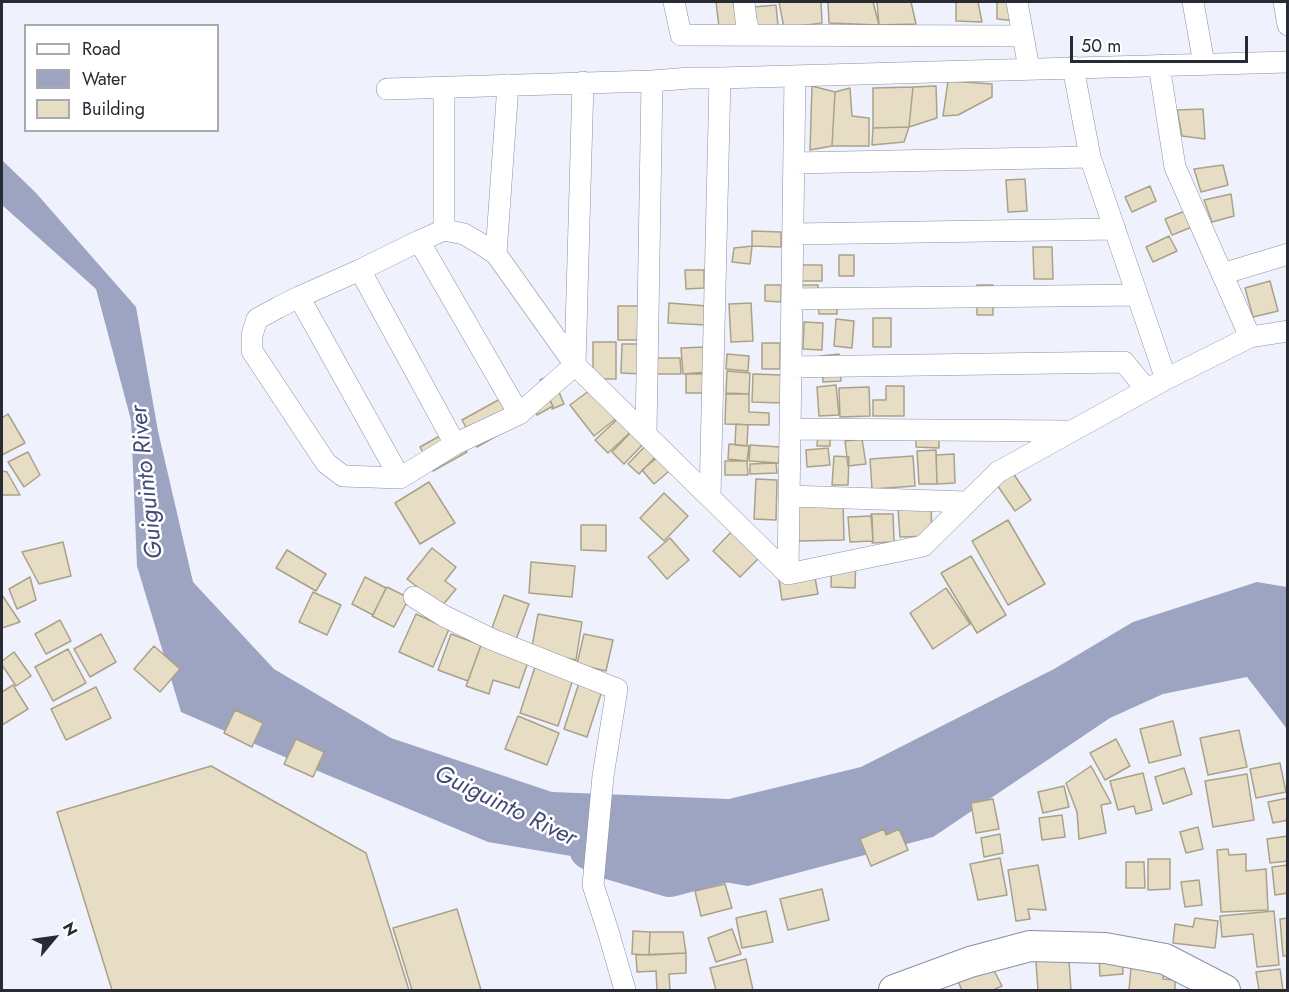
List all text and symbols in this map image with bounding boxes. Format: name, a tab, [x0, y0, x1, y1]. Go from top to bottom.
legend	[24, 24, 219, 132]
scale bar	[1073, 24, 1252, 62]
text: 50 m	[1081, 33, 1121, 59]
text: Road	[82, 36, 121, 62]
text: Water	[82, 66, 126, 92]
text: Building	[82, 96, 145, 122]
water label: Guiguinto River	[126, 404, 170, 560]
water label: Guiguinto River	[429, 760, 581, 854]
north arrow	[24, 908, 84, 968]
text: N	[57, 918, 83, 940]

